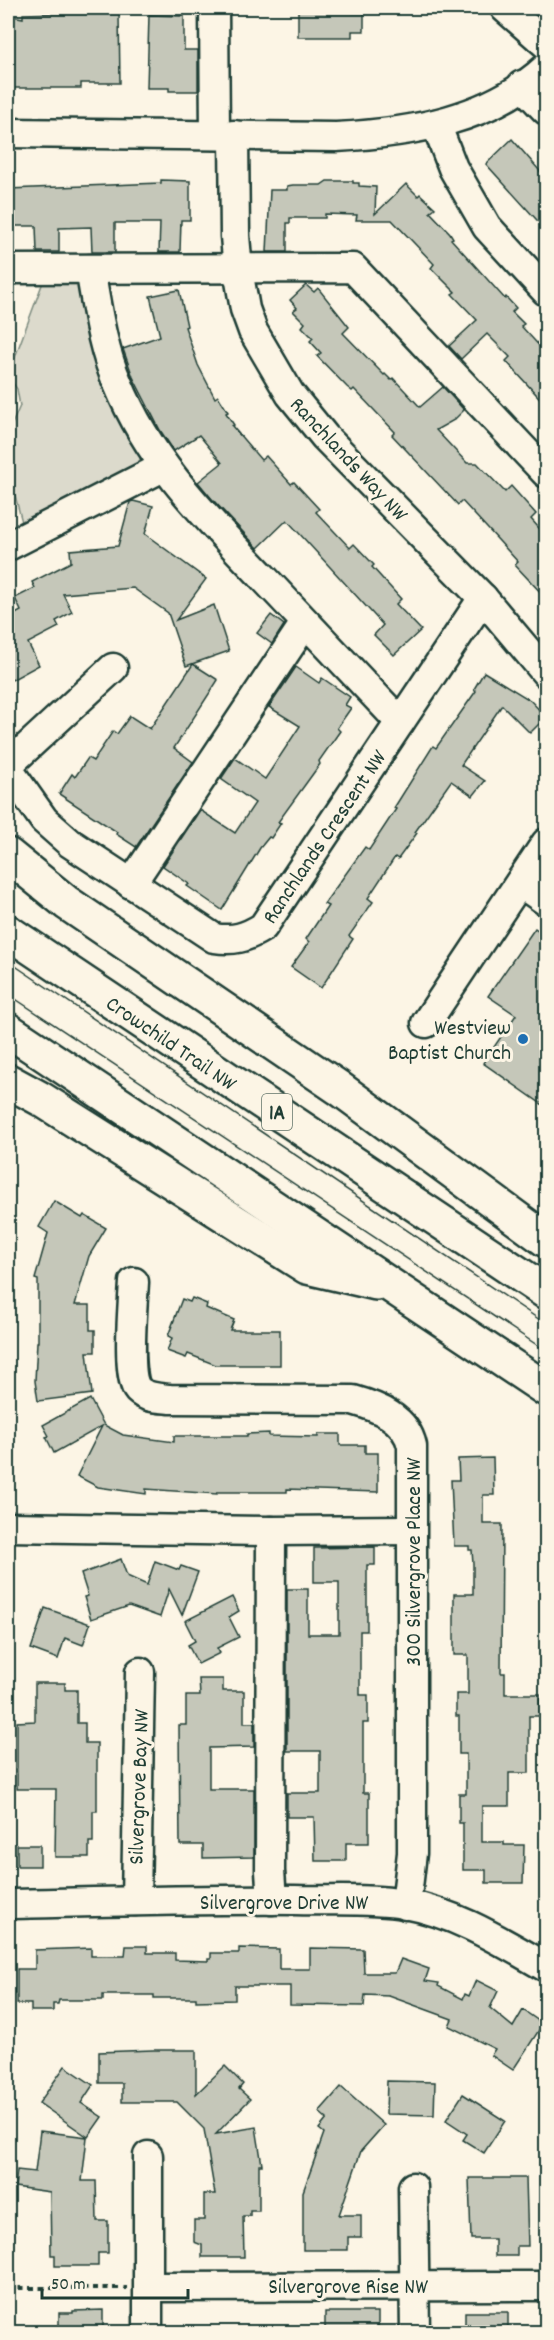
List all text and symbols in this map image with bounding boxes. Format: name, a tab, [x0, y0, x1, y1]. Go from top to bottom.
street label: Ranchlands Way NW	[281, 391, 414, 530]
street label: Ranchlands Crescent NW	[256, 745, 396, 931]
street label: Crowchild Trail NW	[99, 990, 242, 1100]
place label: Westview Baptist Church	[388, 1014, 511, 1070]
marker: Westview Baptist Church	[516, 1032, 530, 1046]
road number: 1A	[262, 1094, 292, 1130]
street label: 300 Silvergrove Place NW	[400, 1457, 431, 1666]
street label: Silvergrove Bay NW	[122, 1708, 159, 1865]
street label: Silvergrove Drive NW	[200, 1889, 369, 1920]
scale bar	[42, 2262, 188, 2300]
text: 50 m	[51, 2273, 86, 2298]
street label: Silvergrove Rise NW	[268, 2273, 428, 2304]

